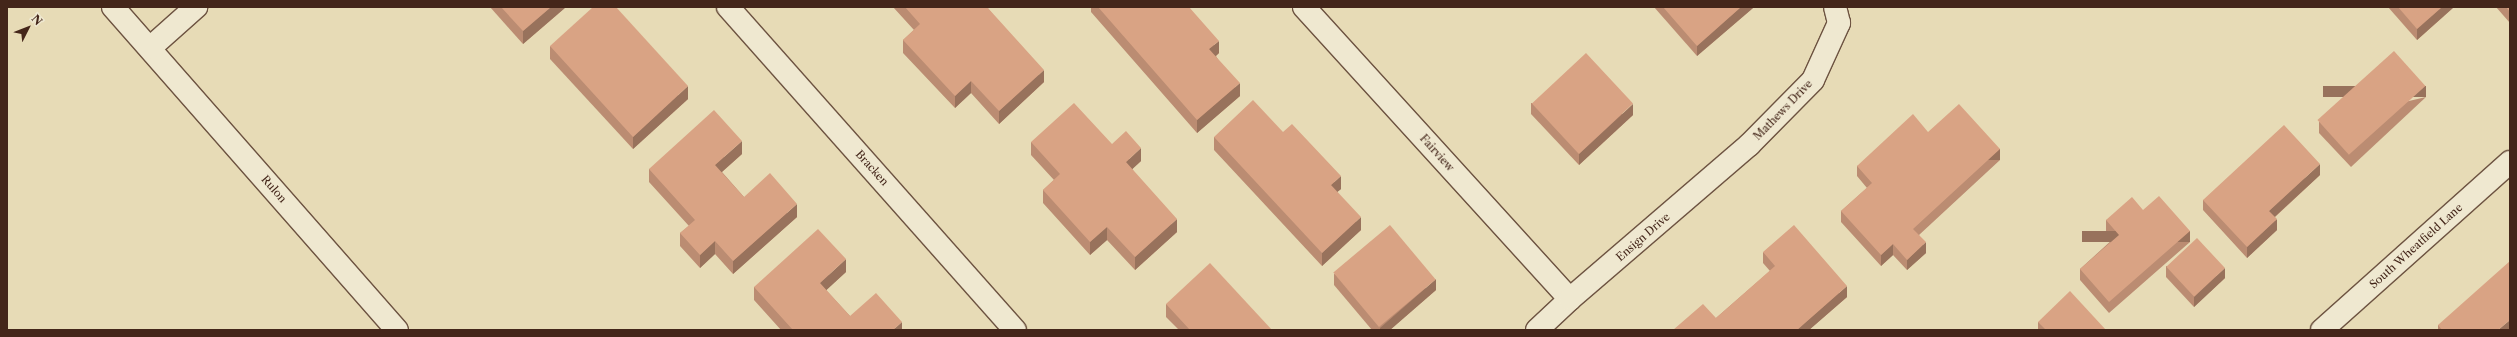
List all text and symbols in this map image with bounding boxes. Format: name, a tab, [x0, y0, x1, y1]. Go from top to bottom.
north arrow	[8, 8, 48, 48]
text: N	[29, 12, 45, 28]
street label: Mathews Drive	[1751, 77, 1815, 143]
street label: Fairview	[1417, 132, 1457, 174]
street label: Bracken	[853, 148, 891, 188]
street label: Rulon	[259, 173, 289, 205]
street label: South Wheatfield Lane	[2367, 201, 2465, 291]
street label: Ensign Drive	[1613, 210, 1673, 264]

